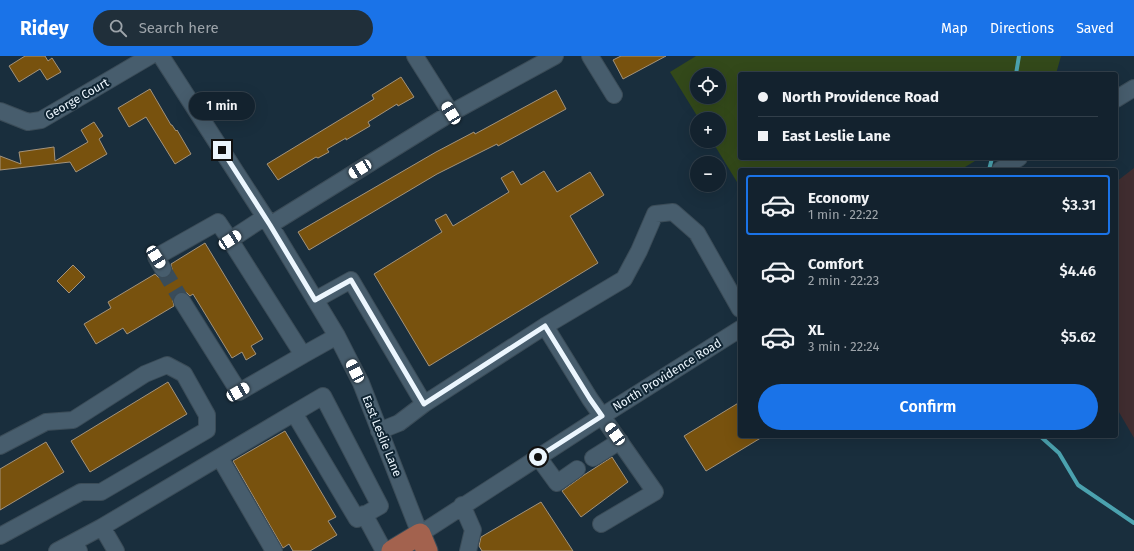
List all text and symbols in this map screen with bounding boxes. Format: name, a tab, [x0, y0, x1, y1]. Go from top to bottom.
search box	[93, 10, 373, 46]
text: Ridey	[20, 17, 69, 40]
icon: search	[107, 17, 129, 39]
text: Search here	[139, 19, 219, 37]
text: Map	[941, 20, 968, 37]
text: Directions	[990, 20, 1054, 37]
text: Saved	[1076, 20, 1114, 37]
map controls	[690, 68, 726, 192]
button: locate	[690, 68, 726, 104]
street label: George Court	[43, 75, 112, 123]
text: North Providence Road	[782, 88, 939, 106]
callout: 1 min	[189, 92, 255, 120]
text: 1 min	[206, 98, 238, 113]
car	[440, 100, 462, 126]
button: +	[690, 112, 726, 148]
text: East Leslie Lane	[782, 127, 890, 145]
route end	[213, 141, 231, 159]
button: −	[690, 156, 726, 192]
car	[347, 158, 373, 180]
icon: car	[760, 187, 796, 223]
text: Economy	[808, 189, 869, 207]
text: $3.31	[1062, 196, 1096, 214]
text: 1 min · 22:22	[808, 207, 878, 222]
car	[217, 228, 243, 252]
car	[145, 244, 167, 270]
icon: car	[760, 253, 796, 289]
text: Comfort	[808, 255, 864, 273]
text: $4.46	[1060, 262, 1096, 280]
text: 2 min · 22:23	[808, 273, 879, 288]
icon: car	[760, 319, 796, 355]
text: XL	[808, 321, 824, 339]
text: $5.62	[1061, 328, 1096, 346]
street label: North Providence Road	[610, 336, 724, 414]
text: 3 min · 22:24	[808, 339, 879, 354]
car	[344, 358, 366, 384]
car	[225, 381, 251, 403]
button: Confirm	[758, 384, 1098, 430]
street label: East Leslie Lane	[359, 393, 405, 479]
car	[603, 421, 627, 447]
route start	[529, 448, 547, 466]

